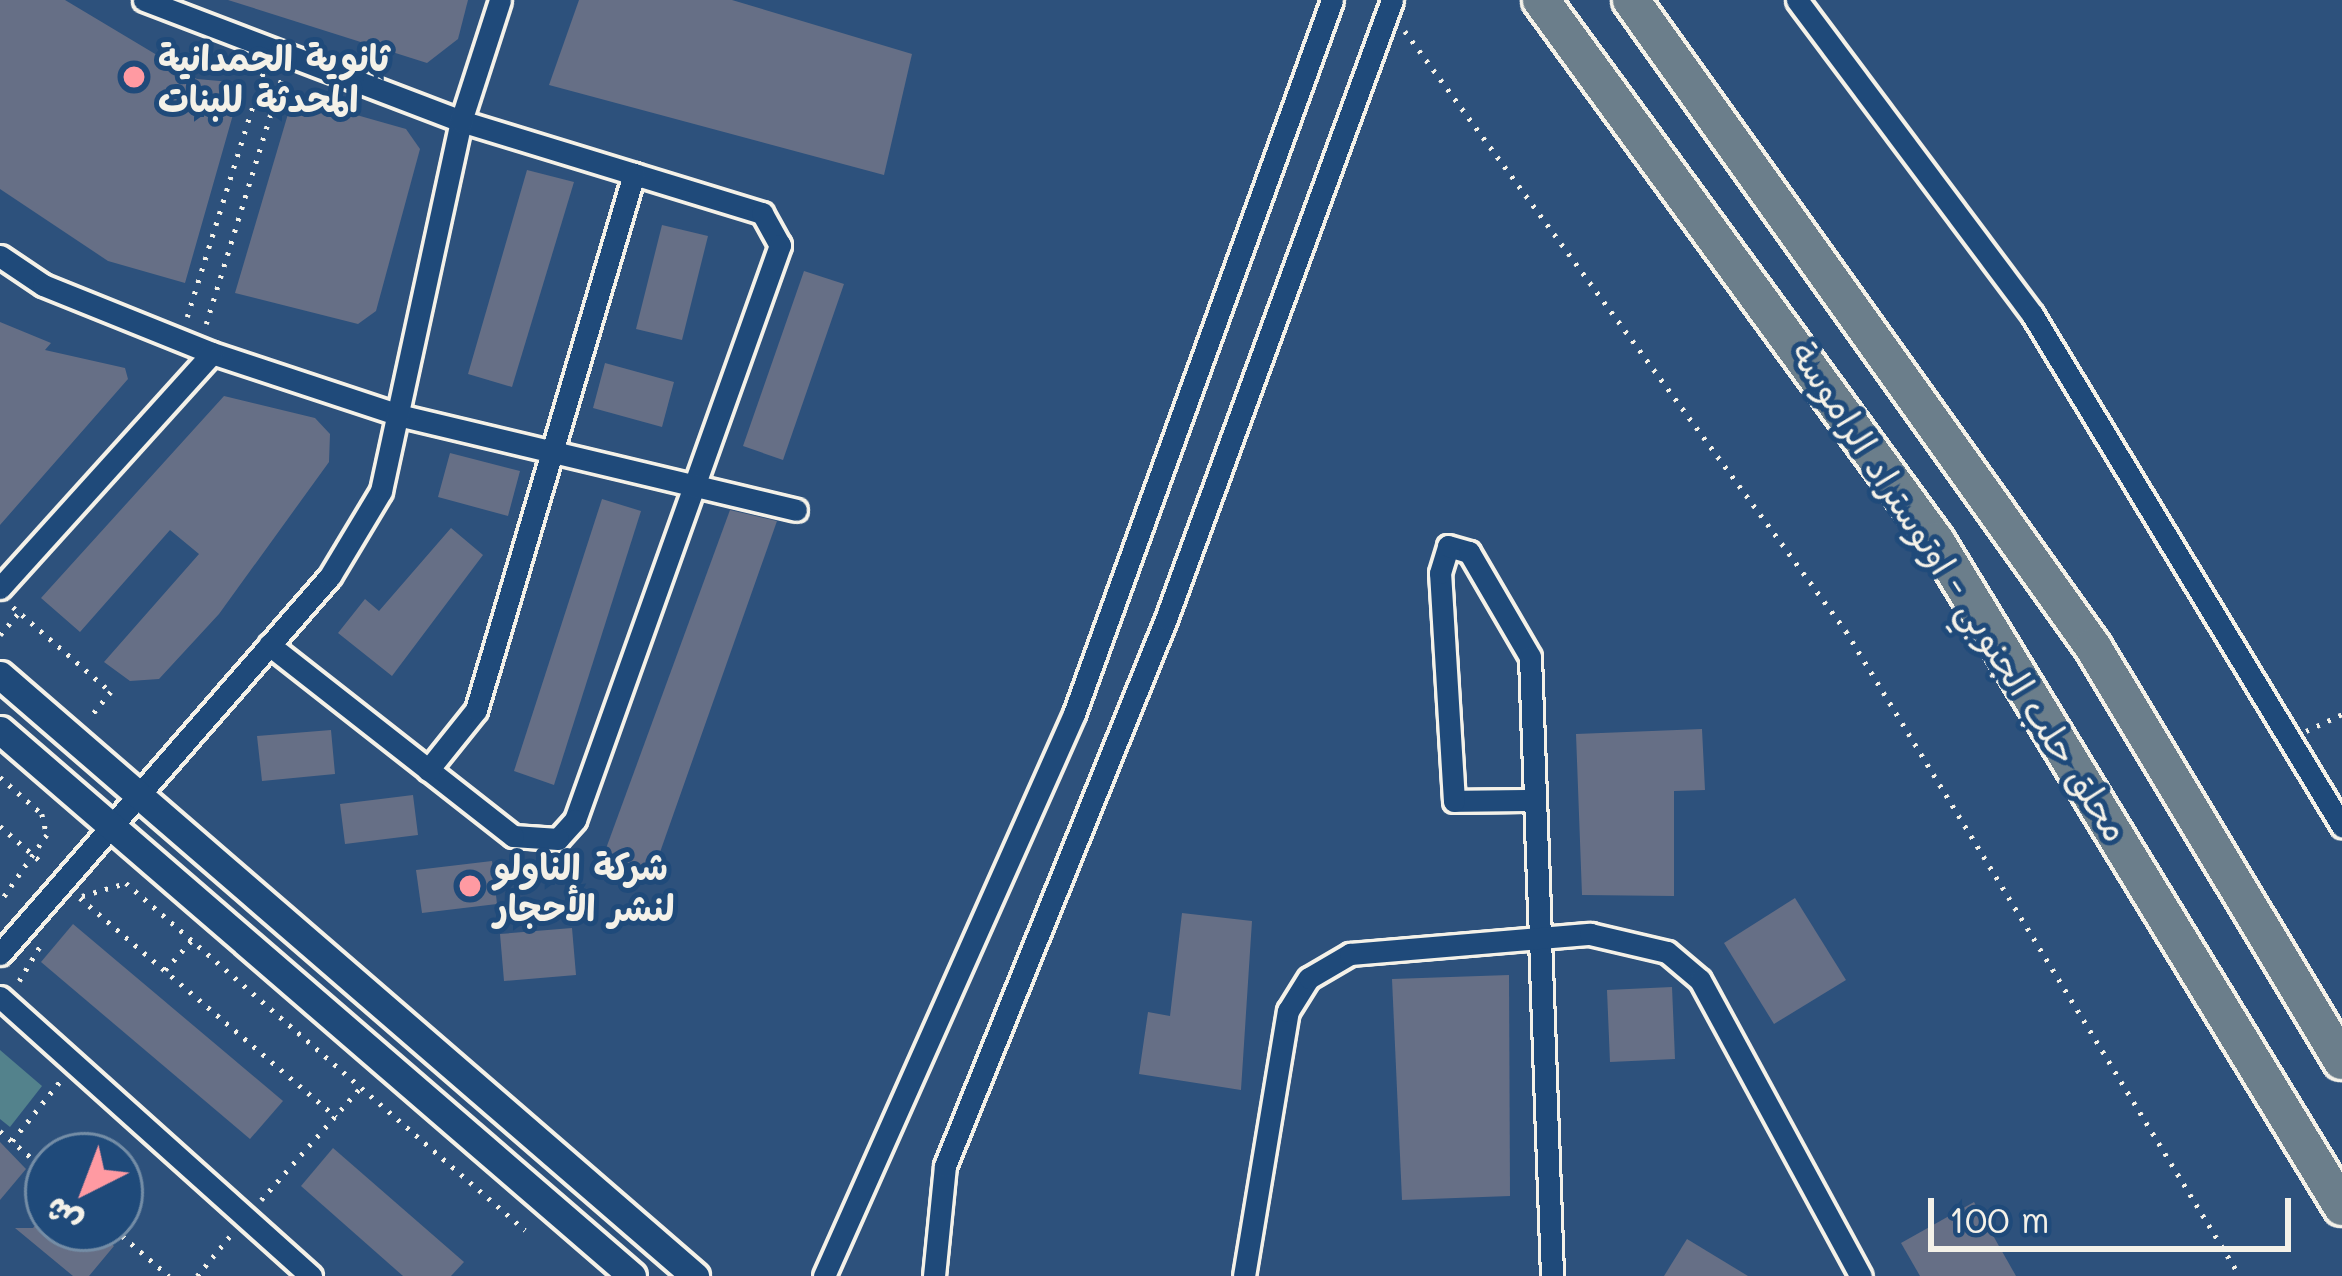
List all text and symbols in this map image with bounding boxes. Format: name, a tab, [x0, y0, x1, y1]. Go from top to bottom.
place label: ثانوية الحمدانية المحدثة للبنات	[158, 34, 389, 119]
marker: ثانوية الحمدانية المحدثة للبنات	[121, 64, 147, 90]
street label: محلق حلب الجنوبي - اوتوستراد الراموسة	[1783, 333, 2139, 849]
place label: شركة الناولو لنشر الأحجار	[494, 843, 674, 928]
marker: شركة الناولو لنشر الأحجار	[457, 873, 483, 899]
north arrow	[24, 1132, 144, 1252]
scale bar	[1934, 1174, 2297, 1248]
text: ش	[34, 1189, 89, 1245]
text: 100 m	[1949, 1195, 2050, 1242]

